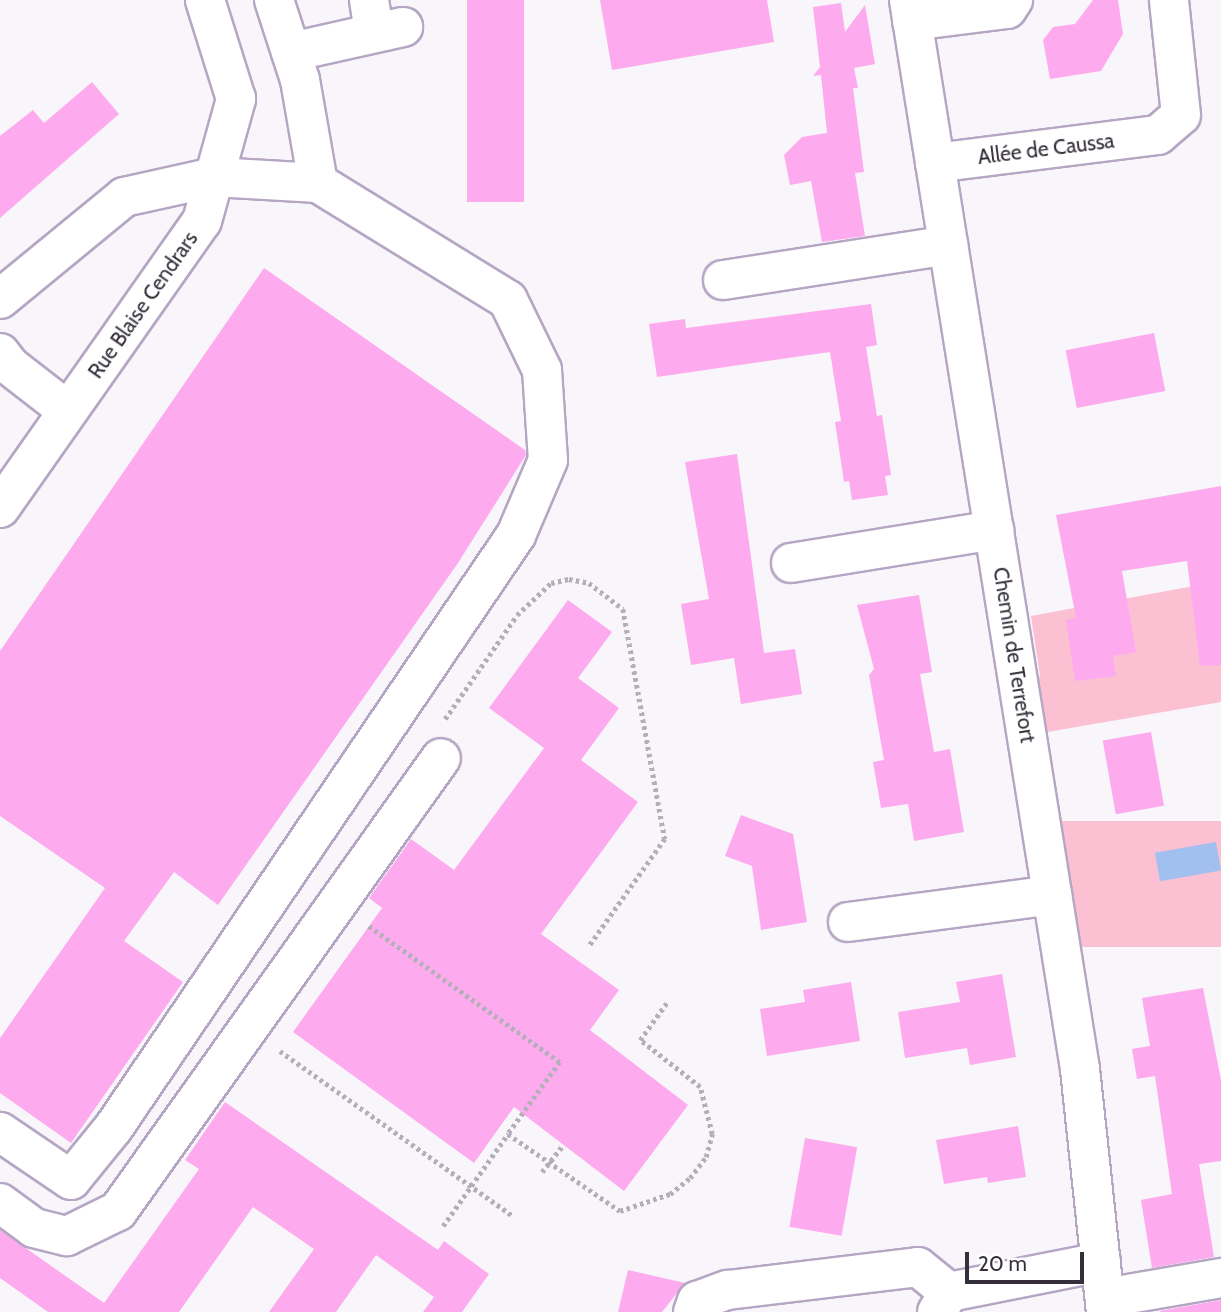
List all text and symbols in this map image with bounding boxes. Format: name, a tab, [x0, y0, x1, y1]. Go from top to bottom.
street label: Allée de Caussa	[976, 128, 1116, 170]
street label: Rue Blaise Cendrars	[83, 227, 203, 383]
street label: Chemin de Terrefort	[988, 565, 1040, 745]
scale bar	[969, 1238, 1088, 1282]
text: 20 m	[978, 1251, 1027, 1276]

